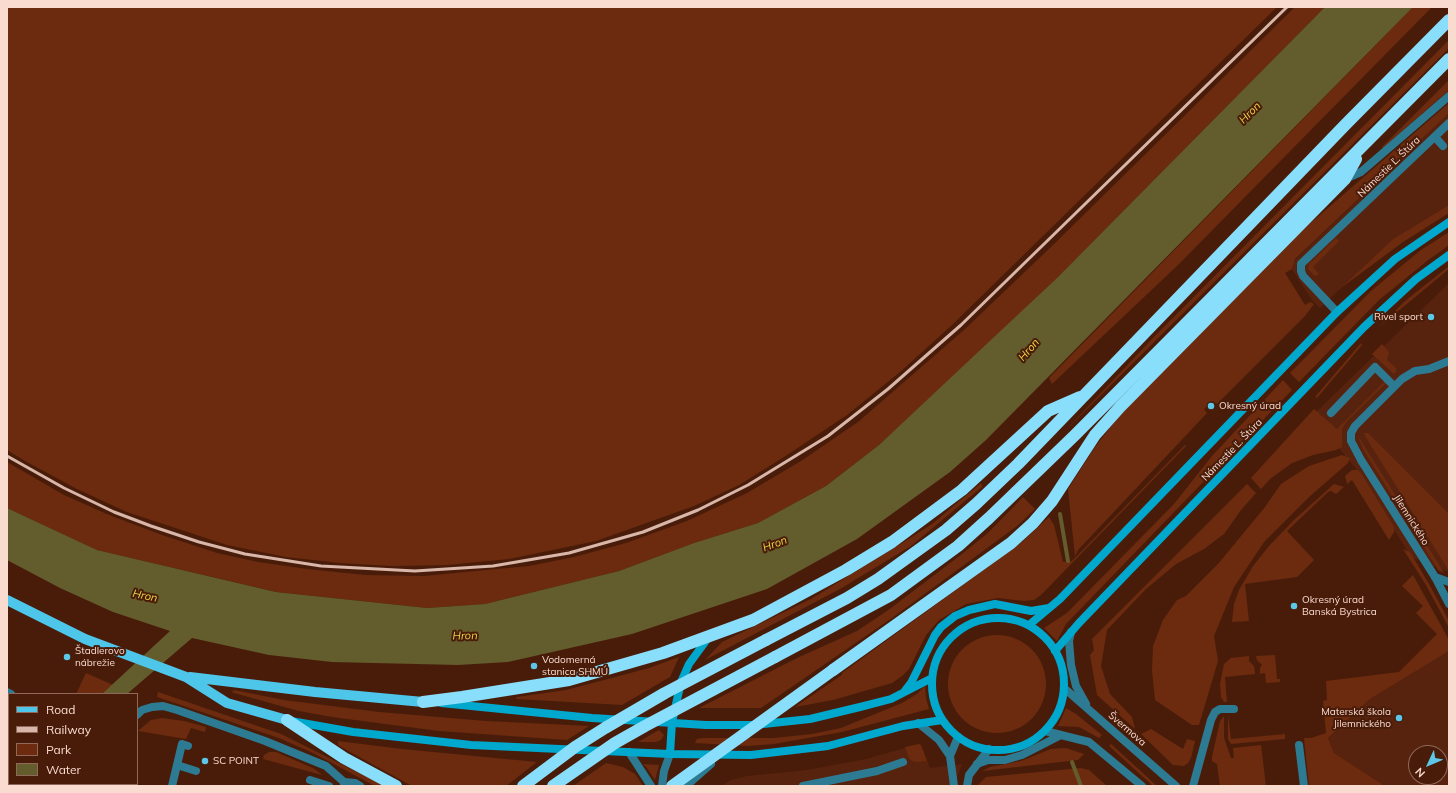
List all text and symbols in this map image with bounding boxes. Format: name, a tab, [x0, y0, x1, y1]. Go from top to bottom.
water label: Hron	[1236, 99, 1264, 127]
street label: Námestie Ľ. Štúra	[1355, 134, 1423, 200]
place label: Rivel sport	[1374, 311, 1423, 323]
marker: Rivel sport	[1426, 312, 1436, 322]
water label: Hron	[1016, 336, 1042, 364]
place label: Okresný úrad	[1219, 400, 1281, 412]
marker: Okresný úrad	[1206, 401, 1216, 411]
street label: Námestie Ľ. Štúra	[1199, 416, 1265, 484]
street label: Jilemnického	[1391, 492, 1431, 548]
water label: Hron	[761, 534, 789, 554]
water label: Hron	[131, 587, 159, 605]
place label: Okresný úrad Banská Bystrica	[1302, 594, 1377, 618]
marker: Okresný úrad Banská Bystrica	[1289, 601, 1299, 611]
water label: Hron	[452, 629, 478, 643]
place label: Štadlerovo nábrežie	[75, 645, 125, 668]
marker: Štadlerovo nábrežie	[62, 652, 72, 662]
place label: Vodomerná stanica SHMÚ	[542, 654, 608, 678]
marker: Vodomerná stanica SHMÚ	[529, 661, 539, 671]
legend	[8, 693, 138, 785]
text: Road	[46, 702, 75, 717]
place label: Materská škola Jilemnického	[1321, 706, 1391, 730]
street label: Švermova	[1106, 709, 1148, 749]
marker: Materská škola Jilemnického	[1394, 713, 1404, 723]
text: Railway	[46, 722, 91, 737]
text: Park	[46, 742, 71, 757]
north arrow	[1408, 745, 1448, 785]
place label: SC POINT	[213, 755, 259, 767]
marker: SC POINT	[200, 756, 210, 766]
text: Water	[46, 762, 81, 777]
text: N	[1412, 765, 1428, 780]

